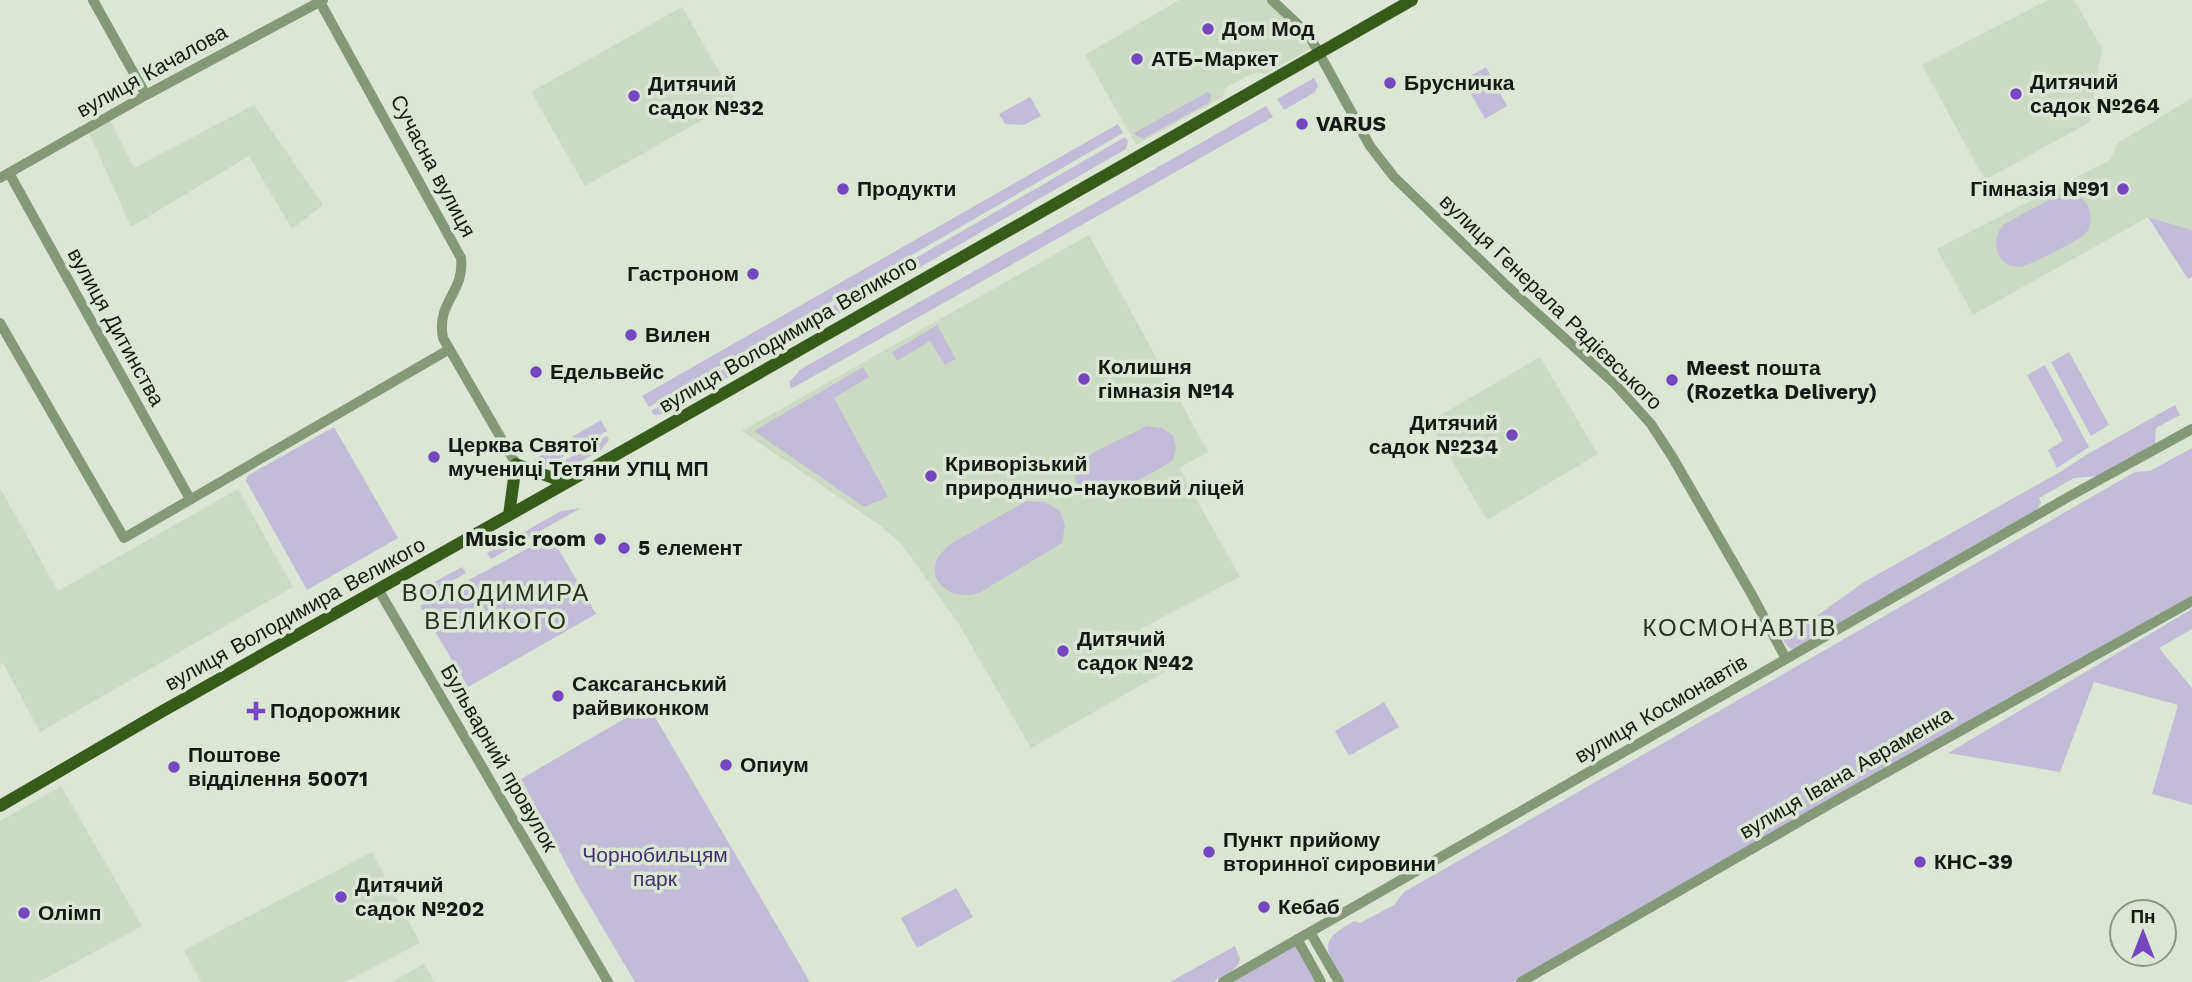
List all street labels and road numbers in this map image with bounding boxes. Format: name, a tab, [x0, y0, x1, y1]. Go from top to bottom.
street label: вулиця Качалова	[72, 19, 232, 122]
street label: Сучасна вулиця	[385, 90, 481, 241]
street label: вулиця Генерала Радієвського	[1435, 189, 1668, 415]
street label: вулиця Дитинства	[63, 243, 170, 410]
street label: вулиця Володимира Великого	[654, 249, 921, 418]
street label: вулиця Володимира Великого	[160, 531, 429, 696]
street label: вулиця Космонавтів	[1570, 649, 1752, 768]
street label: Бульварний провулок	[436, 660, 564, 856]
street label: вулиця Івана Авраменка	[1735, 701, 1957, 844]

